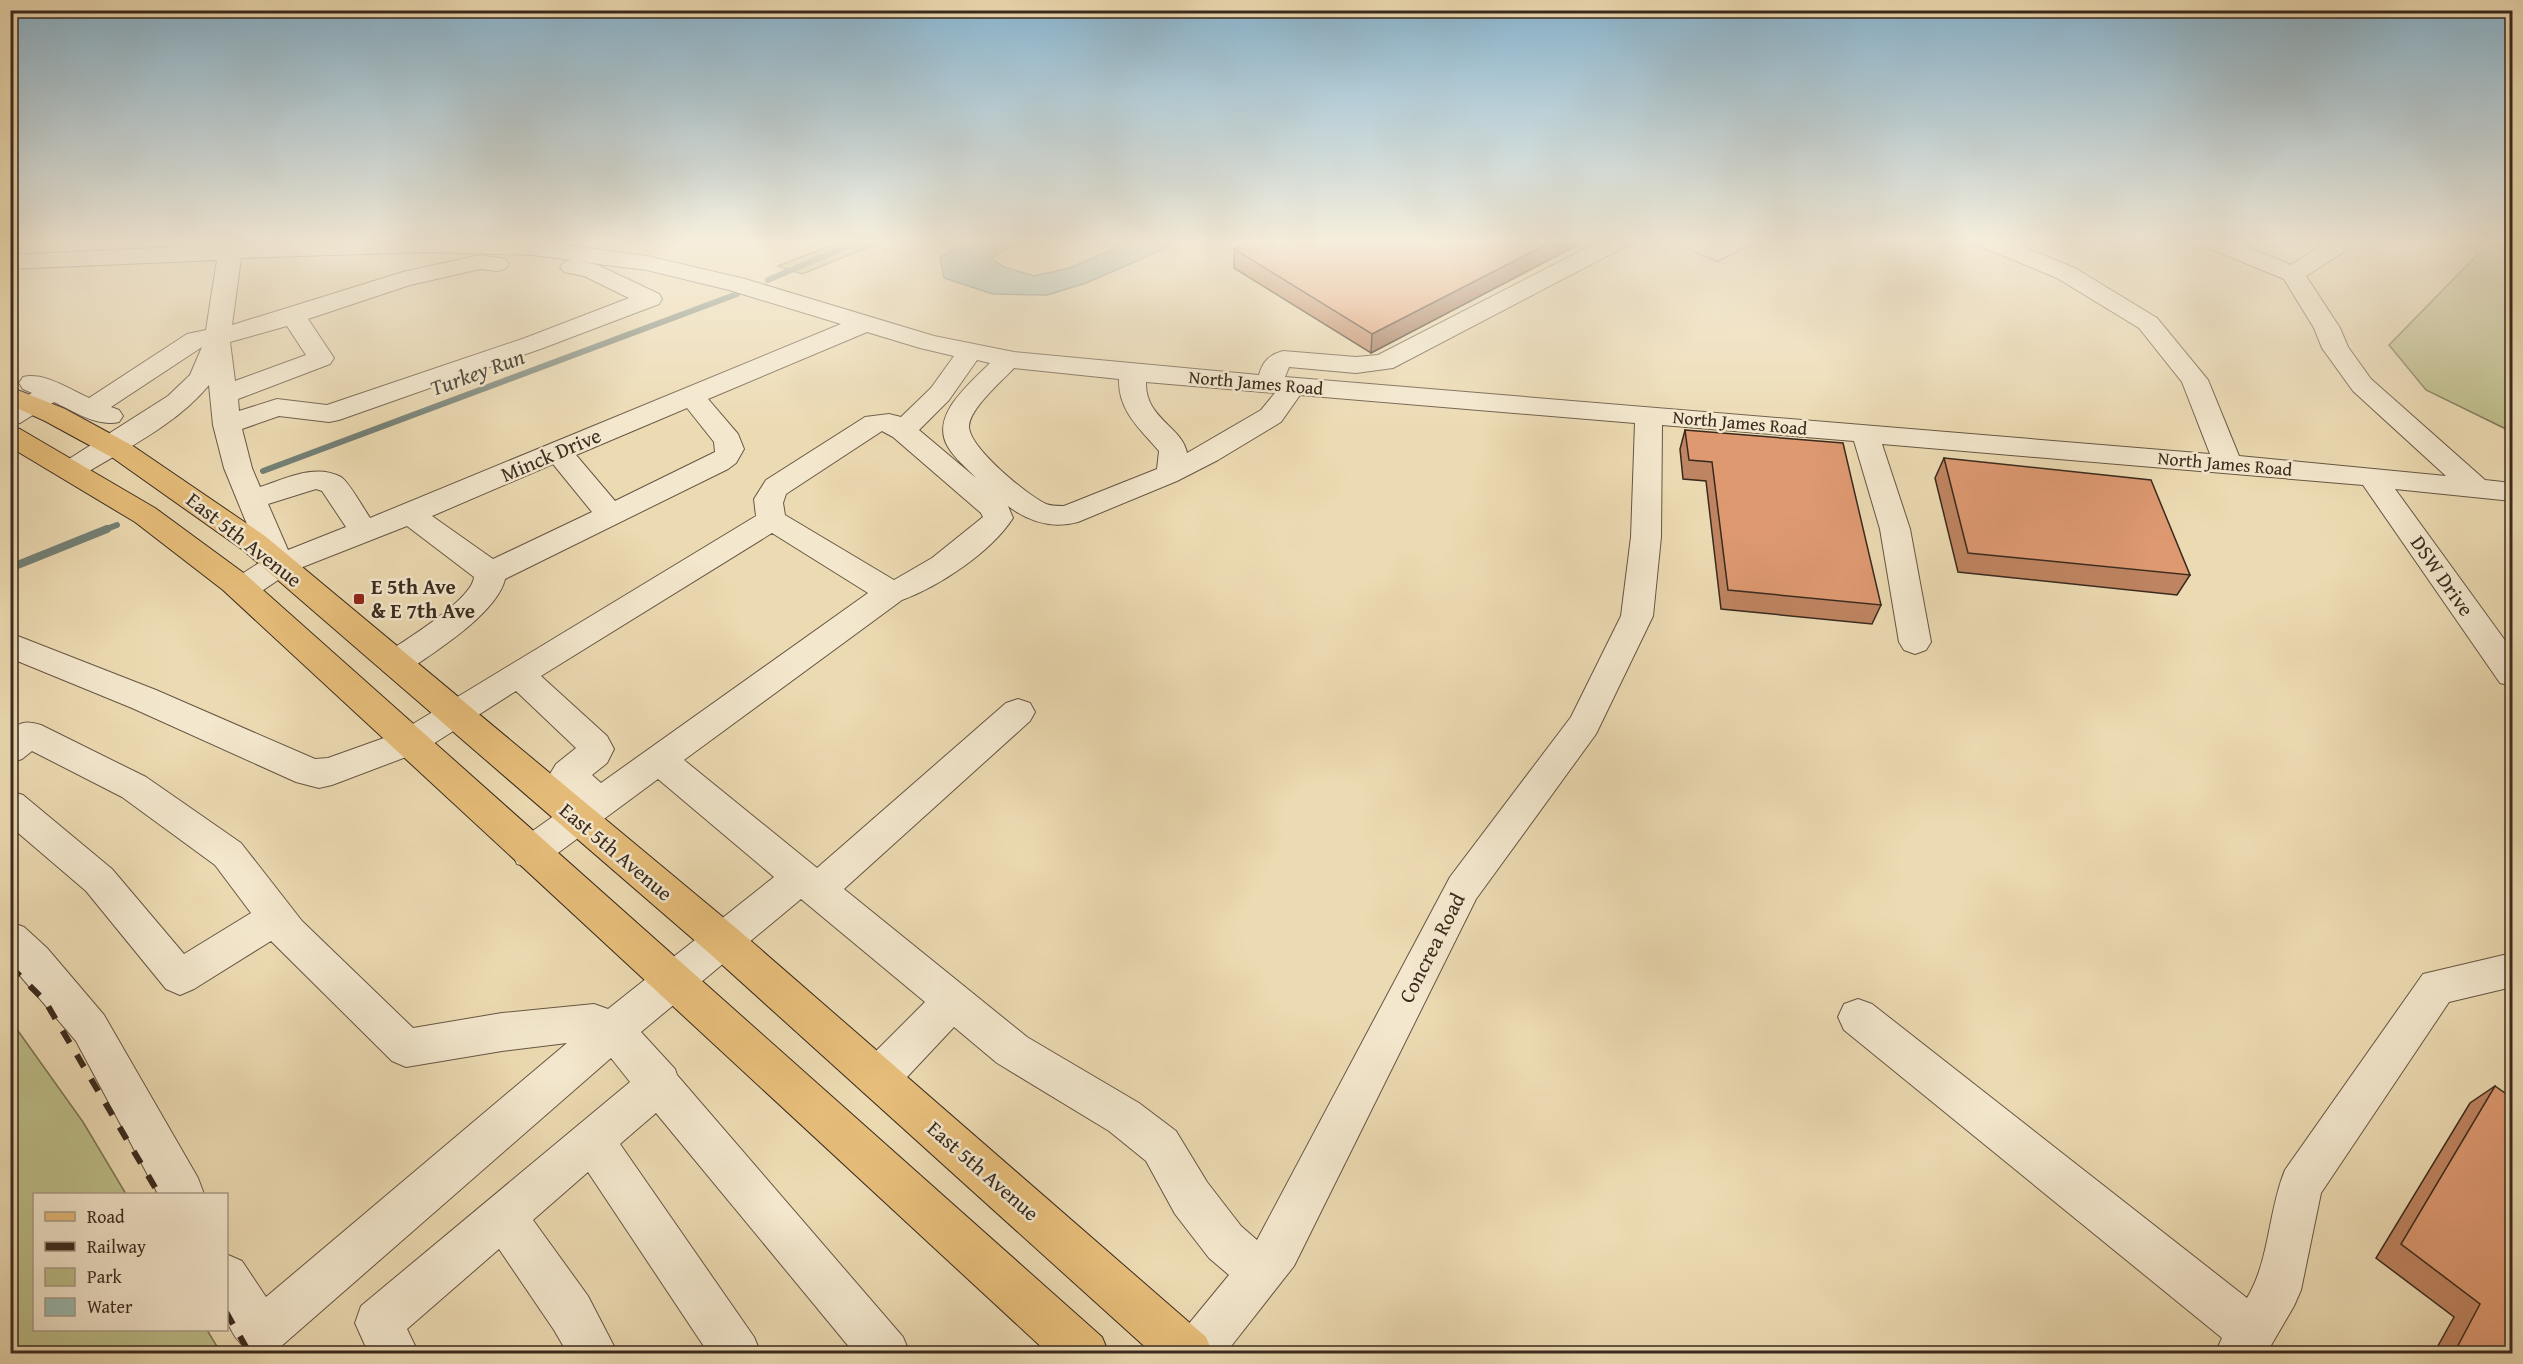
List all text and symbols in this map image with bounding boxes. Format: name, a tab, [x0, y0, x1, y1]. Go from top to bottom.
water label: Turkey Run	[425, 340, 529, 404]
street label: North James Road	[1188, 363, 1325, 402]
street label: North James Road	[1672, 403, 1809, 442]
street label: Minck Drive	[496, 419, 606, 490]
street label: North James Road	[2157, 444, 2294, 483]
street label: East 5th Avenue	[180, 484, 309, 595]
street label: DSW Drive	[2403, 529, 2482, 623]
place label: E 5th Ave & E 7th Ave	[371, 571, 475, 626]
marker: E 5th Ave & E 7th Ave	[352, 592, 366, 606]
street label: East 5th Avenue	[553, 795, 680, 908]
street label: Concrea Road	[1391, 887, 1473, 1008]
street label: East 5th Avenue	[921, 1113, 1046, 1228]
legend	[33, 1193, 228, 1331]
text: Road	[87, 1203, 125, 1230]
text: Railway	[87, 1233, 146, 1260]
text: Park	[87, 1263, 123, 1290]
text: Water	[87, 1293, 133, 1320]

